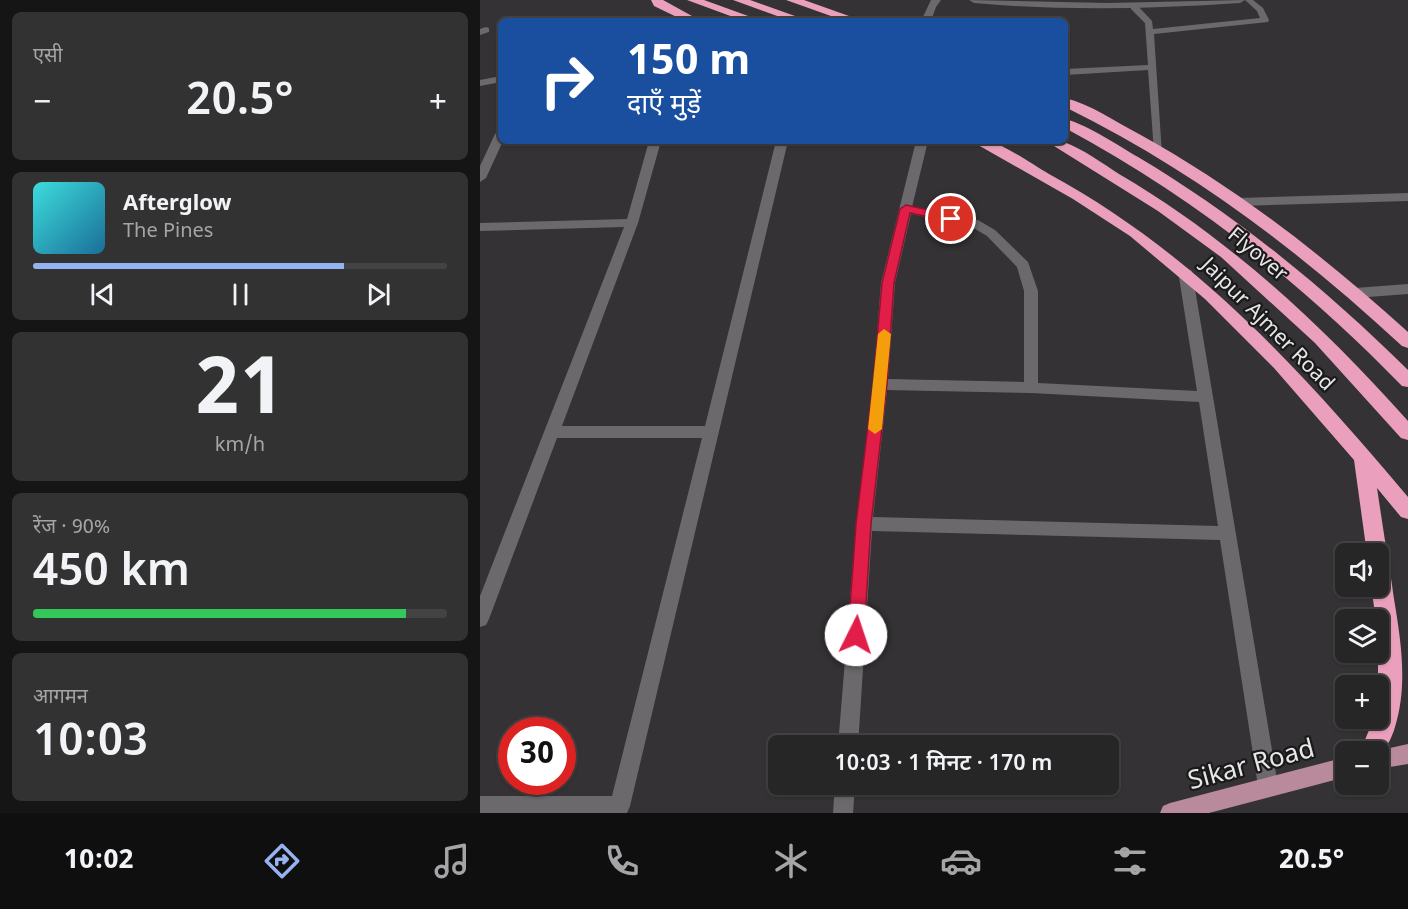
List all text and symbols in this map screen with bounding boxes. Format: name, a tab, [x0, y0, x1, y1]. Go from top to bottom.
text: 150 m	[627, 36, 750, 91]
icon: right	[528, 42, 606, 120]
text: एसी	[33, 44, 63, 70]
text: 20.5°	[186, 74, 294, 132]
text: −	[33, 82, 51, 125]
text: +	[429, 82, 447, 125]
text: दाएँ मुड़ें	[627, 89, 701, 124]
text: Afterglow	[123, 190, 231, 219]
pin	[925, 193, 976, 244]
icon: arrive	[934, 202, 967, 235]
text: The Pines	[123, 219, 213, 245]
street label: Flyover	[1221, 222, 1293, 289]
street label: Jaipur Ajmer Road	[1192, 251, 1339, 398]
icon: previous	[86, 278, 119, 311]
icon: pause	[224, 278, 257, 311]
icon: next	[362, 278, 395, 311]
text: 21	[196, 343, 284, 445]
text: km/h	[215, 433, 265, 459]
text: रेंज · 90%	[33, 515, 110, 541]
map controls	[1335, 543, 1389, 795]
button: sound	[1335, 543, 1389, 597]
text: 450 km	[33, 545, 190, 603]
position arrow	[824, 603, 888, 667]
button: layers	[1335, 609, 1389, 663]
button: +	[1335, 675, 1389, 729]
text: आगमन	[33, 685, 88, 711]
text: 10:03	[33, 715, 148, 773]
speed limit sign: 30	[498, 717, 576, 795]
street label: Sikar Road	[1185, 734, 1319, 800]
button: −	[1335, 741, 1389, 795]
text: 10:03 · 1 मिनट · 170 m	[835, 750, 1052, 779]
icon: directions	[261, 840, 303, 882]
icon: music	[431, 840, 473, 882]
icon: phone	[601, 840, 643, 882]
icon: climate	[770, 840, 812, 882]
icon: car	[940, 840, 982, 882]
icon: filters	[1109, 840, 1151, 882]
text: 10:02	[64, 844, 134, 879]
text: 20.5°	[1279, 844, 1344, 879]

